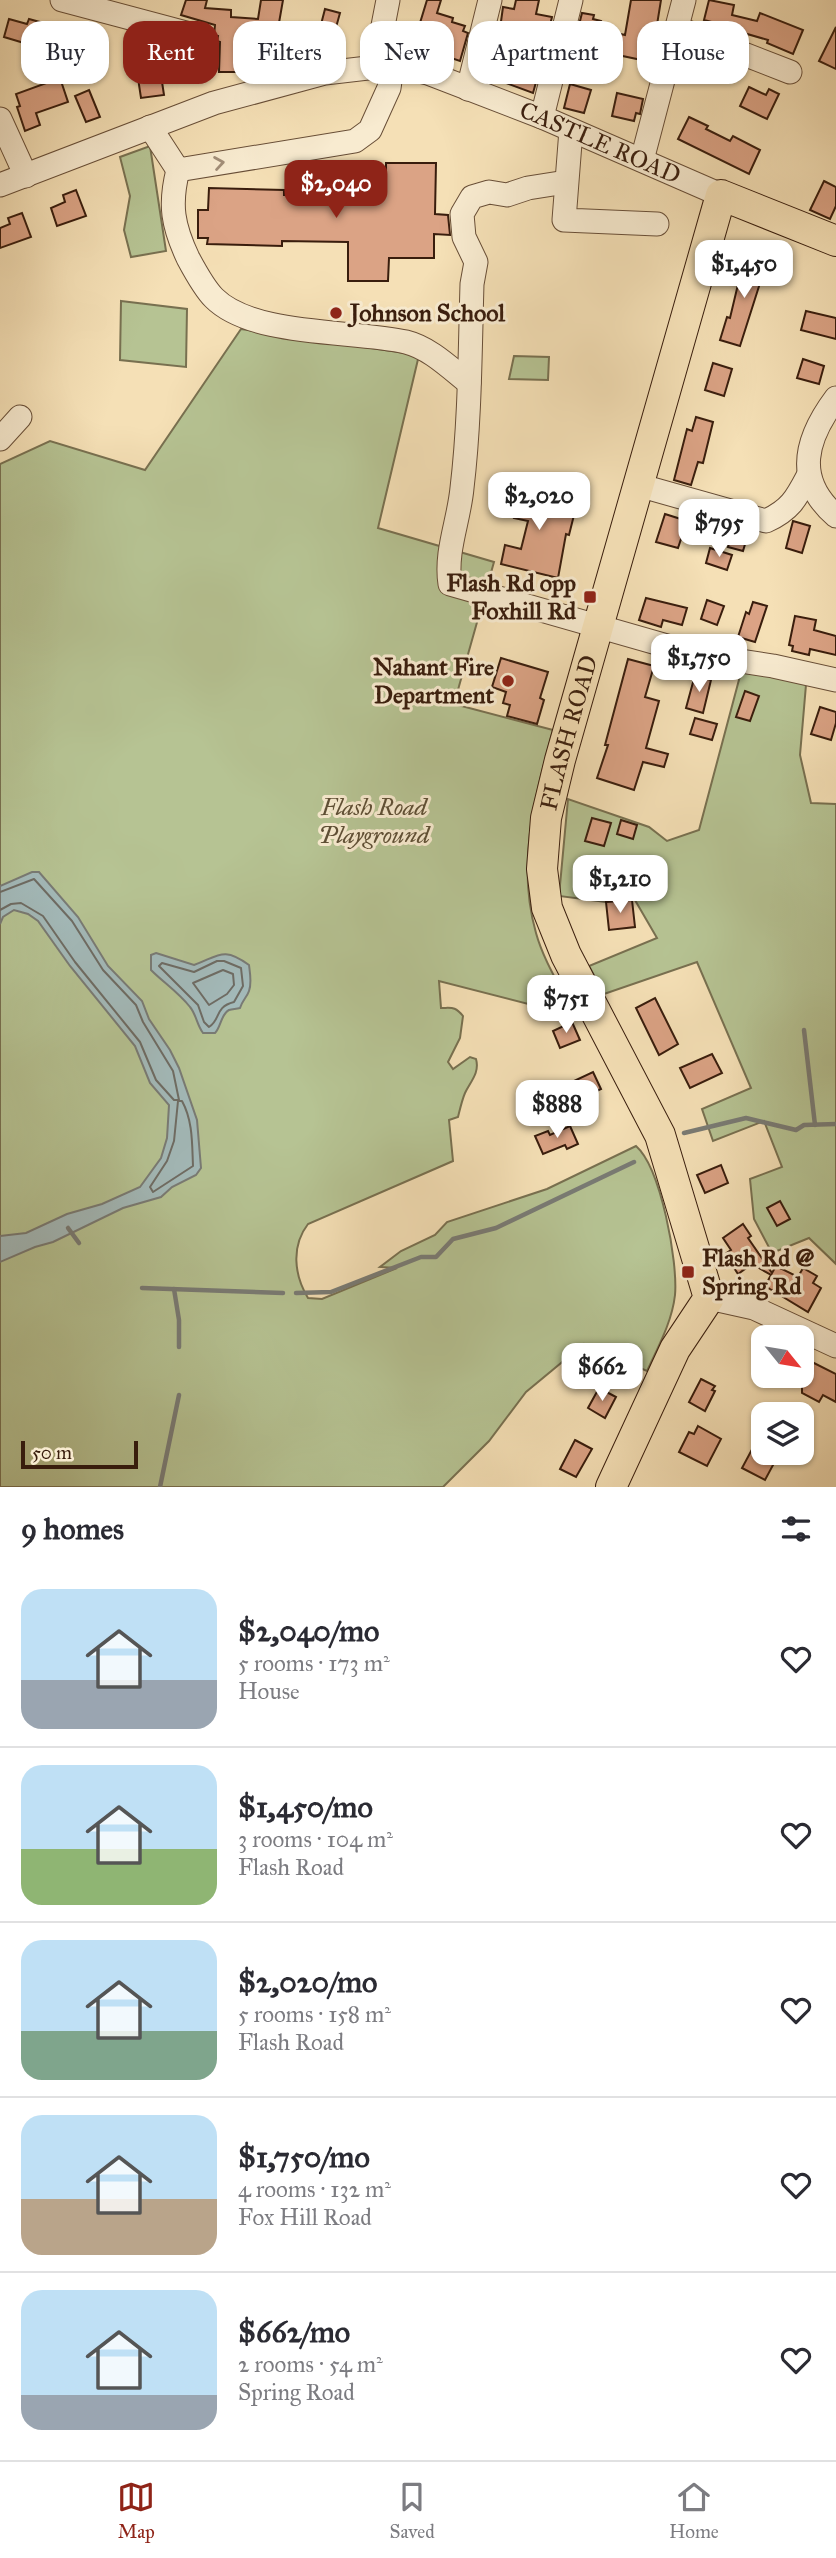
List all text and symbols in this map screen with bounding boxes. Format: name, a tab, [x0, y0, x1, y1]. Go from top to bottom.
chip: Buy	[21, 21, 109, 84]
chip: Rent	[123, 21, 219, 84]
chip: Filters	[233, 21, 346, 84]
chip: New	[360, 21, 454, 84]
chip: Apartment	[468, 21, 623, 84]
chip: House	[637, 21, 749, 84]
street label: CASTLE ROAD	[515, 95, 685, 191]
one-way arrow	[213, 156, 225, 171]
pin: $2,040	[279, 160, 393, 220]
text: $2,040	[300, 169, 372, 197]
pin: $1,450	[687, 240, 801, 300]
text: $1,450	[711, 249, 777, 277]
place label: Johnson School	[347, 298, 506, 328]
marker: Johnson School	[328, 305, 344, 321]
pin: $2,020	[482, 472, 596, 532]
text: $2,020	[504, 481, 574, 509]
pin: $795	[678, 500, 760, 559]
text: $795	[694, 508, 744, 536]
place label: Flash Rd opp Foxhill Rd	[446, 568, 577, 626]
marker: Flash Rd opp Foxhill Rd	[582, 589, 598, 605]
pin: $1,750	[642, 634, 756, 694]
text: $1,750	[667, 643, 731, 671]
place label: Nahant Fire Department	[373, 652, 494, 710]
street label: FLASH ROAD	[533, 652, 604, 813]
marker: Nahant Fire Department	[500, 673, 516, 689]
park label: Flash Road Playground	[319, 792, 431, 850]
pin: $1,210	[563, 856, 677, 915]
text: $1,210	[589, 864, 651, 892]
pin: $751	[525, 976, 607, 1035]
text: $751	[543, 984, 589, 1012]
pin: $888	[516, 1080, 598, 1140]
text: $888	[532, 1089, 582, 1117]
place label: Flash Rd @ Spring Rd	[702, 1243, 815, 1301]
marker: Flash Rd @ Spring Rd	[680, 1264, 696, 1280]
north arrow	[751, 1325, 814, 1388]
map controls	[751, 1325, 814, 1465]
pin: $662	[561, 1344, 643, 1403]
text: $662	[578, 1352, 626, 1380]
button: layers	[751, 1402, 814, 1465]
scale bar	[21, 1438, 138, 1470]
text: 50 m	[32, 1441, 72, 1464]
icon: filters	[777, 1510, 815, 1548]
text: 9 homes	[21, 1511, 124, 1547]
text: $2,040/mo	[238, 1613, 379, 1649]
icon: home	[77, 1617, 161, 1701]
icon: heart	[777, 1640, 815, 1678]
text: 5 rooms · 173 m²	[238, 1649, 390, 1677]
text: House	[238, 1677, 300, 1705]
text: $1,450/mo	[238, 1789, 373, 1825]
icon: home	[77, 1793, 161, 1877]
icon: heart	[777, 1816, 815, 1854]
text: 3 rooms · 104 m²	[238, 1825, 393, 1853]
text: Flash Road	[238, 1853, 344, 1881]
text: $2,020/mo	[238, 1964, 377, 2000]
icon: home	[77, 1968, 161, 2052]
icon: heart	[777, 1991, 815, 2029]
text: 5 rooms · 158 m²	[238, 2000, 391, 2028]
text: Flash Road	[238, 2028, 344, 2056]
text: $1,750/mo	[238, 2139, 370, 2175]
icon: home	[77, 2143, 161, 2227]
icon: heart	[777, 2166, 815, 2204]
text: 4 rooms · 132 m²	[238, 2175, 391, 2203]
text: Fox Hill Road	[238, 2203, 372, 2231]
text: $662/mo	[238, 2314, 350, 2350]
icon: home	[77, 2318, 161, 2402]
icon: heart	[777, 2341, 815, 2379]
text: 2 rooms · 54 m²	[238, 2350, 383, 2378]
text: Spring Road	[238, 2378, 355, 2406]
tab: Map	[117, 2478, 155, 2543]
tab: Saved	[390, 2478, 435, 2543]
tab: Home	[669, 2478, 719, 2543]

